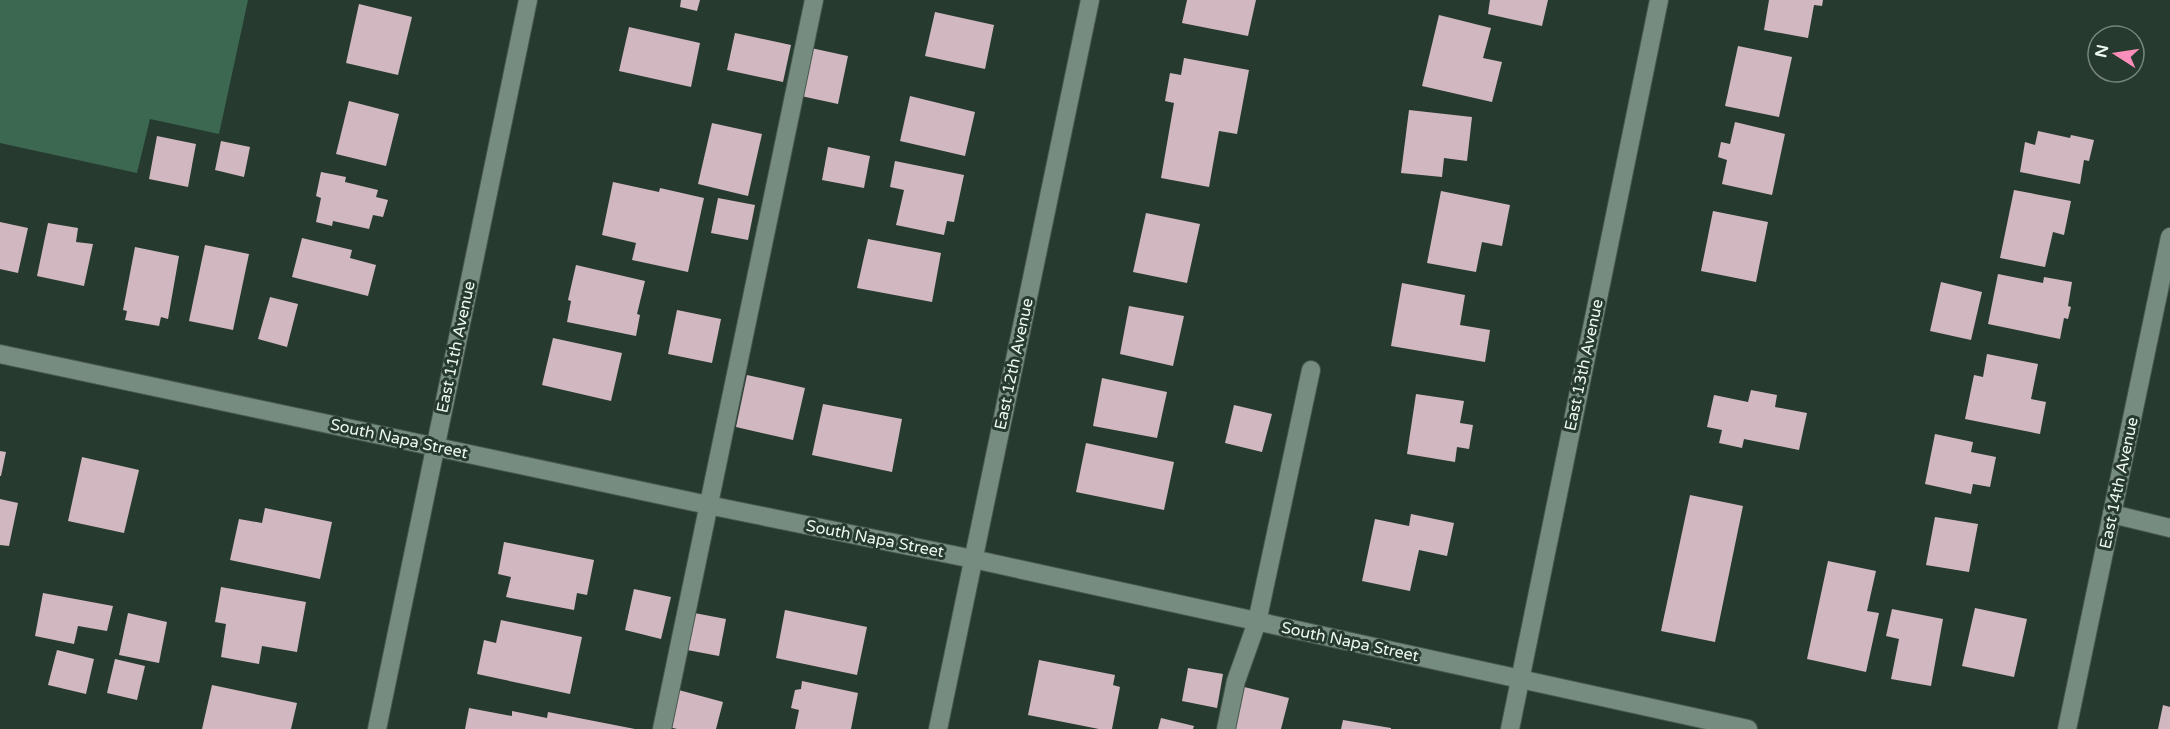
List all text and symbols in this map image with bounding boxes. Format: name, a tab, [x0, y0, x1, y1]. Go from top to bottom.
north arrow	[2086, 24, 2146, 84]
text: N	[2091, 43, 2113, 59]
street label: East 11th Avenue	[432, 279, 480, 415]
street label: East 12th Avenue	[990, 296, 1038, 432]
street label: East 13th Avenue	[1560, 297, 1608, 433]
street label: South Napa Street	[328, 415, 470, 463]
street label: East 14th Avenue	[2095, 415, 2143, 551]
street label: South Napa Street	[804, 516, 946, 562]
street label: South Napa Street	[1279, 618, 1421, 666]

